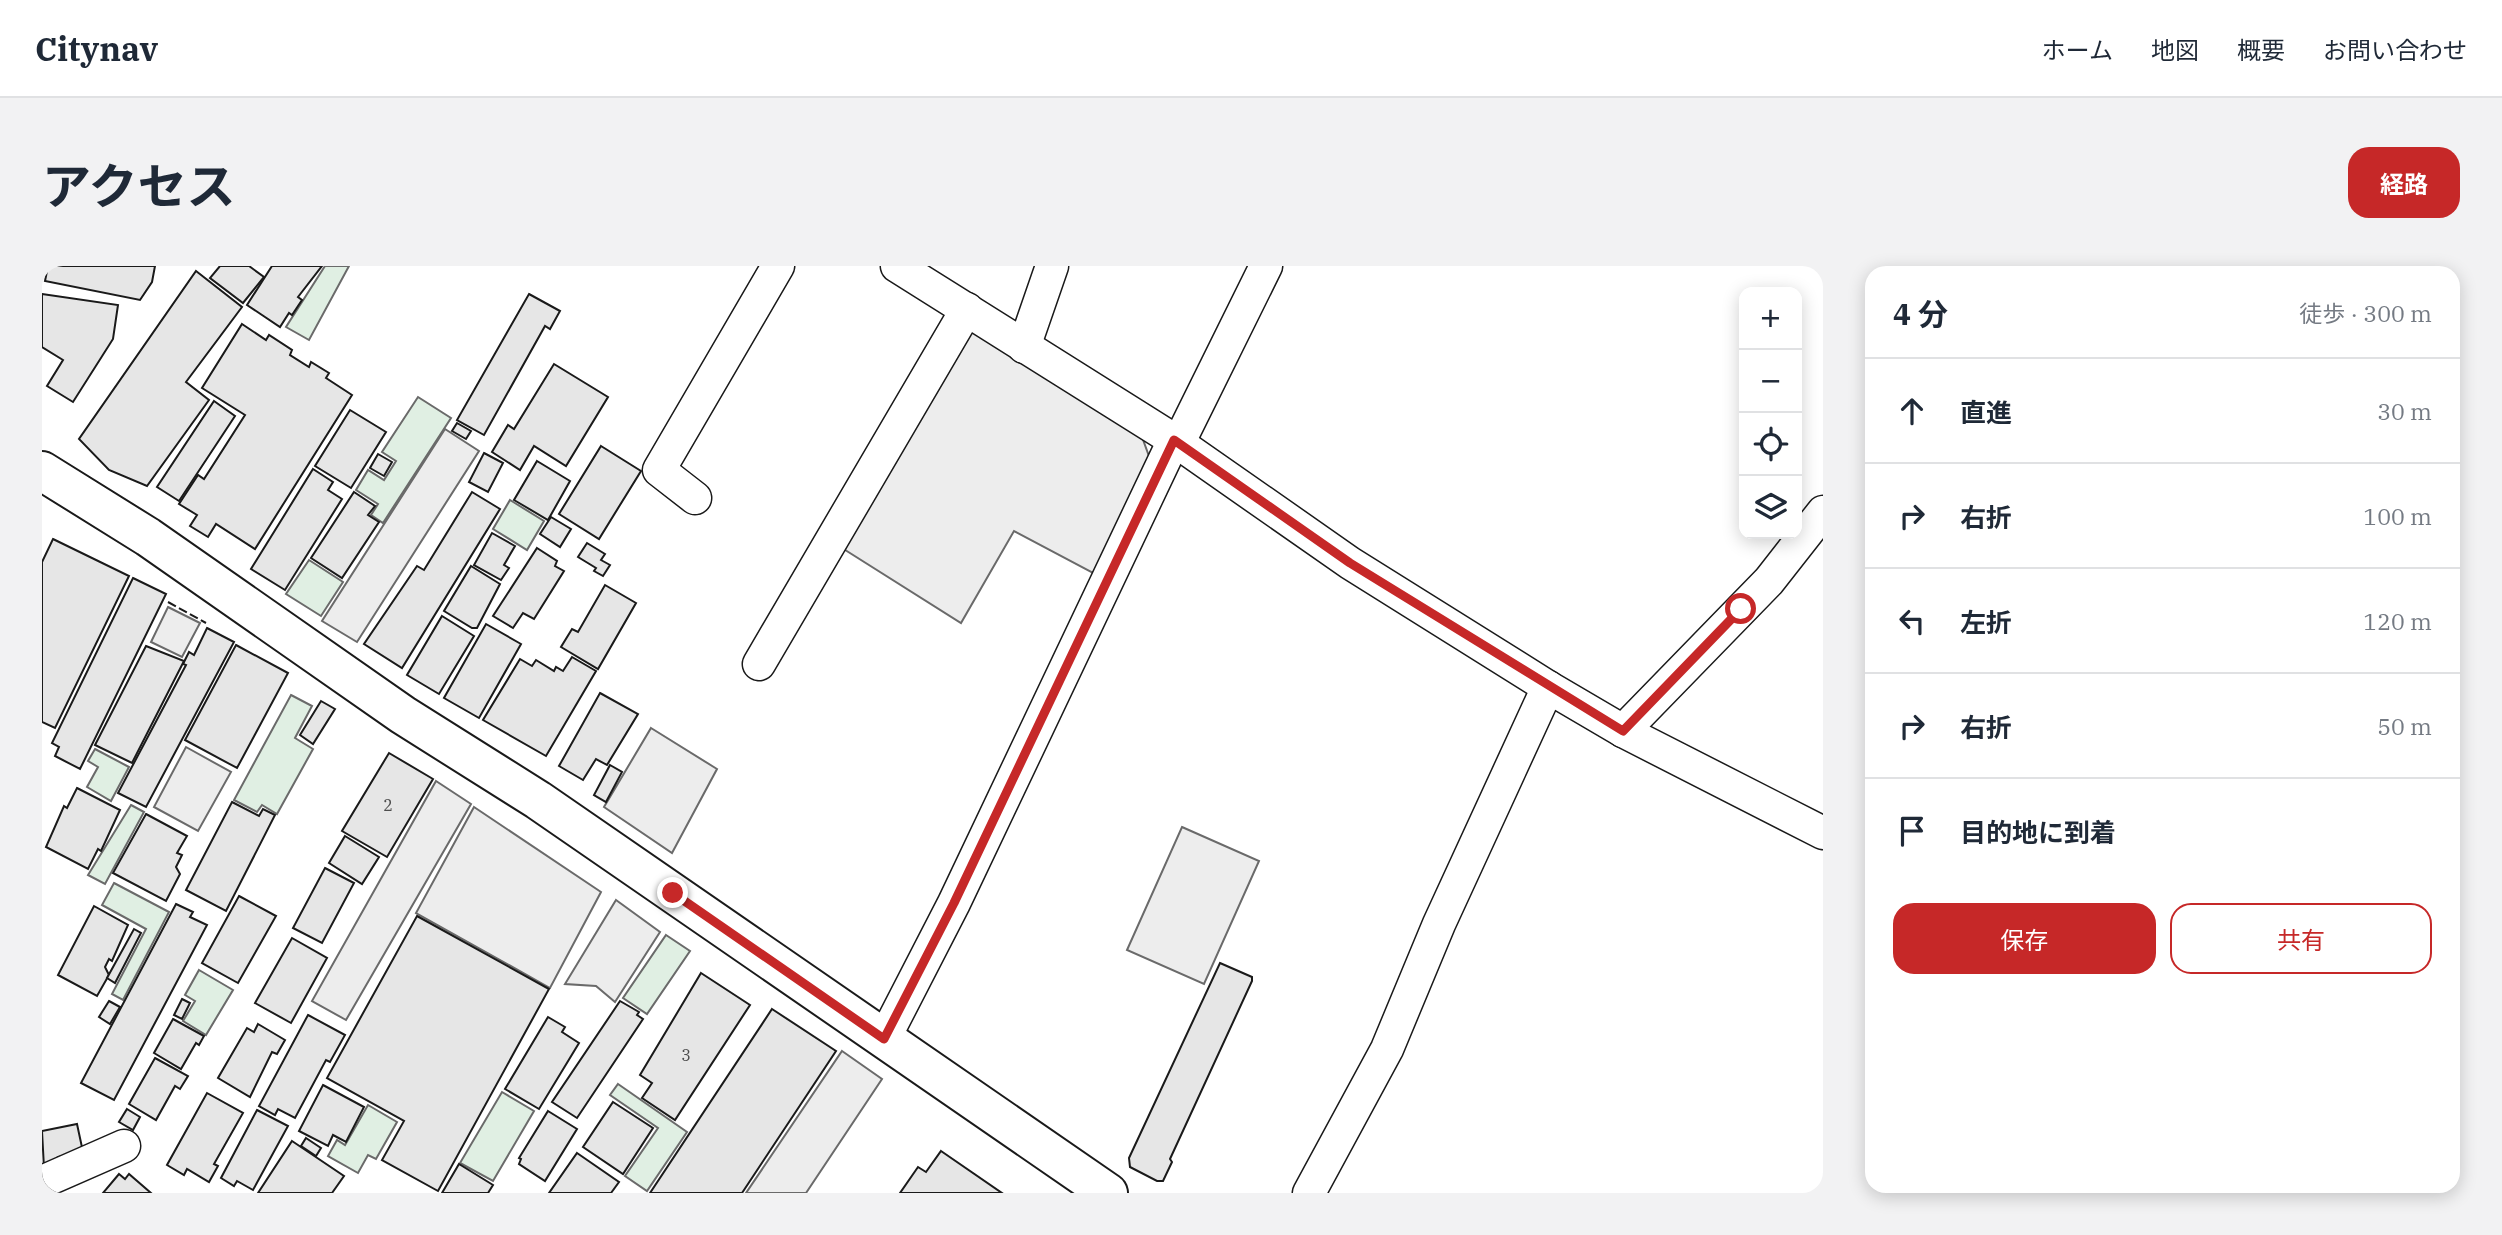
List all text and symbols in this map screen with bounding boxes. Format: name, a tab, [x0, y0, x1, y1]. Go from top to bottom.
text: Citynav	[35, 27, 158, 70]
text: ホーム	[2042, 34, 2113, 66]
text: 地図	[2151, 34, 2199, 66]
text: 概要	[2237, 34, 2285, 66]
text: お問い合わせ	[2323, 34, 2467, 66]
button: 経路	[2348, 147, 2460, 218]
text: アクセス	[42, 154, 236, 217]
map controls	[1739, 287, 1802, 539]
button: +	[1739, 287, 1802, 350]
text: 4 分	[1893, 294, 1948, 333]
text: 徒歩 · 300 m	[2299, 298, 2432, 328]
button: −	[1739, 350, 1802, 413]
icon: ahead	[1893, 392, 1931, 430]
text: 直進	[1960, 395, 2012, 429]
text: 30 m	[2377, 396, 2432, 426]
button: locate	[1739, 413, 1802, 476]
button: layers	[1739, 476, 1802, 539]
icon: right	[1893, 497, 1931, 535]
text: 右折	[1960, 500, 2012, 534]
text: 100 m	[2363, 501, 2432, 531]
route start	[1725, 593, 1756, 624]
icon: left	[1893, 602, 1931, 640]
text: 左折	[1960, 605, 2012, 639]
text: 120 m	[2363, 606, 2432, 636]
icon: right	[1893, 707, 1931, 745]
text: 右折	[1960, 710, 2012, 744]
text: 50 m	[2377, 711, 2432, 741]
house number: 2	[383, 795, 393, 815]
icon: arrive	[1893, 812, 1931, 850]
text: 目的地に到着	[1960, 815, 2116, 849]
route end	[657, 877, 688, 908]
button: 保存	[1893, 903, 2156, 974]
button: 共有	[2170, 903, 2432, 974]
house number: 3	[681, 1045, 691, 1065]

